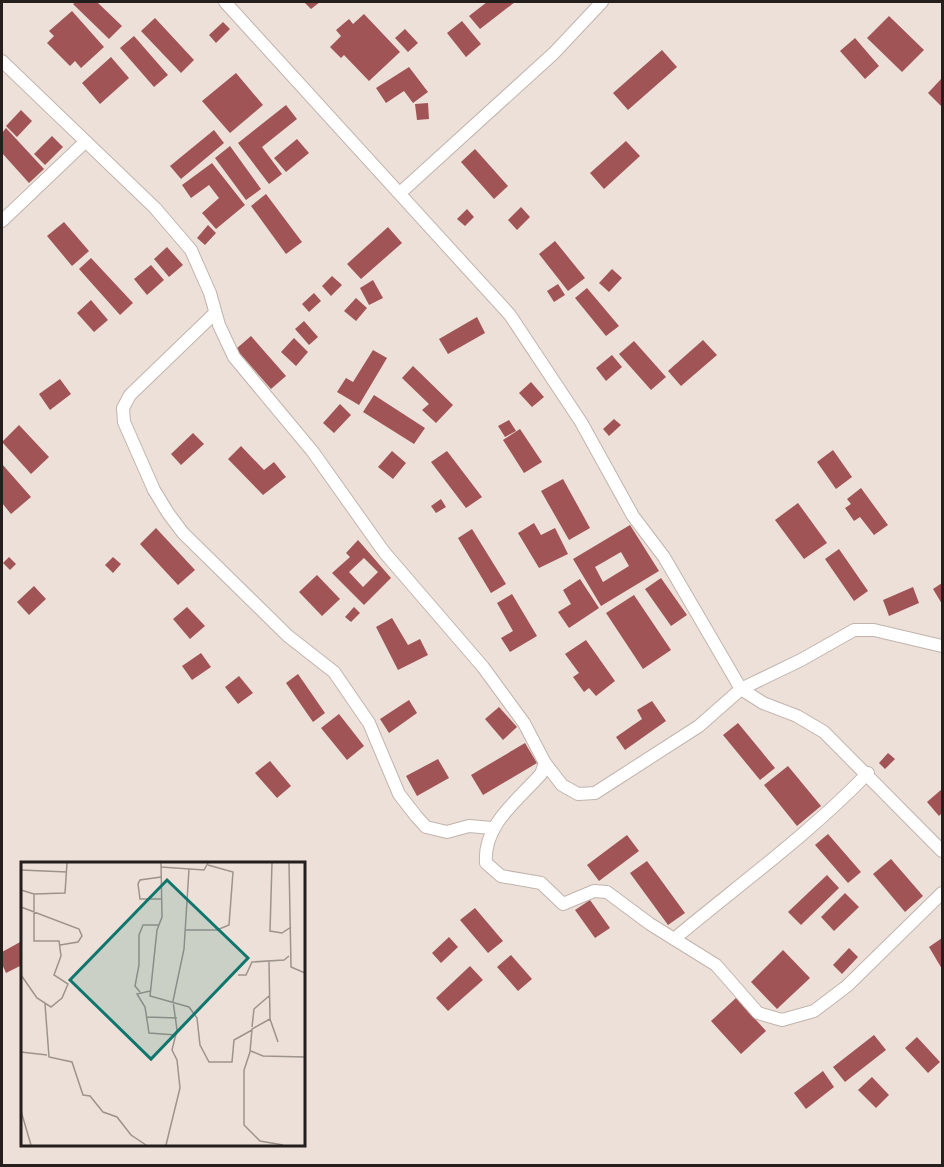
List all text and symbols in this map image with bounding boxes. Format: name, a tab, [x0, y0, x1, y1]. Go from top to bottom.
inset map	[21, 862, 304, 1146]

